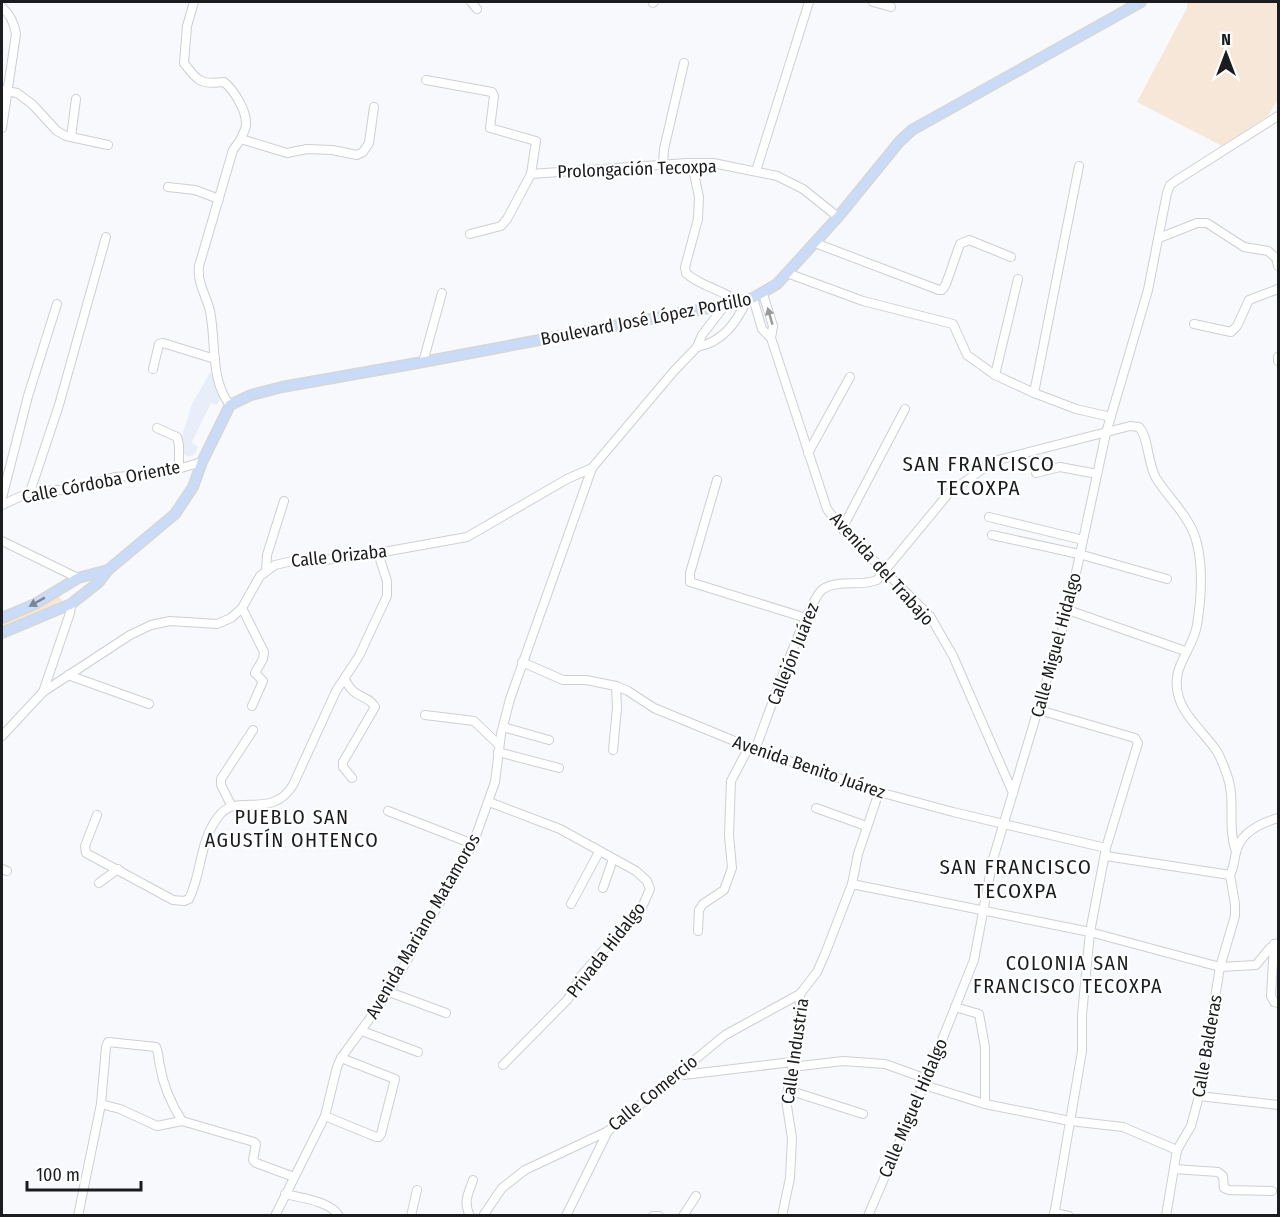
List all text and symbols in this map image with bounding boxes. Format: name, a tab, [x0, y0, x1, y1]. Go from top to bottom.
north arrow	[1196, 24, 1256, 84]
text: N	[1221, 30, 1231, 49]
street label: Prolongación Tecoxpa	[557, 155, 717, 183]
street label: Boulevard José López Portillo	[539, 288, 753, 350]
one-way arrow	[765, 307, 774, 325]
district label: SAN FRANCISCO TECOXPA	[903, 451, 1056, 501]
street label: Calle Córdoba Oriente	[20, 456, 182, 508]
street label: Avenida del Trabajo	[825, 508, 939, 630]
street label: Calle Orizaba	[290, 540, 388, 572]
street label: Calle Miguel Hidalgo	[1026, 570, 1086, 720]
one-way arrow	[28, 597, 45, 607]
street label: Callejón Juárez	[762, 600, 824, 708]
street label: Avenida Benito Juárez	[730, 731, 888, 803]
district label: PUEBLO SAN AGUSTÍN OHTENCO	[205, 805, 379, 852]
street label: Avenida Mariano Matamoros	[361, 829, 485, 1022]
district label: SAN FRANCISCO TECOXPA	[940, 854, 1093, 904]
street label: Privada Hidalgo	[562, 898, 650, 1002]
district label: COLONIA SAN FRANCISCO TECOXPA	[973, 951, 1163, 998]
street label: Calle Balderas	[1187, 993, 1227, 1099]
street label: Calle Industria	[777, 997, 813, 1105]
street label: Calle Miguel Hidalgo	[874, 1035, 952, 1181]
street label: Calle Comercio	[604, 1050, 702, 1136]
scale bar	[27, 1154, 141, 1192]
text: 100 m	[36, 1164, 80, 1186]

